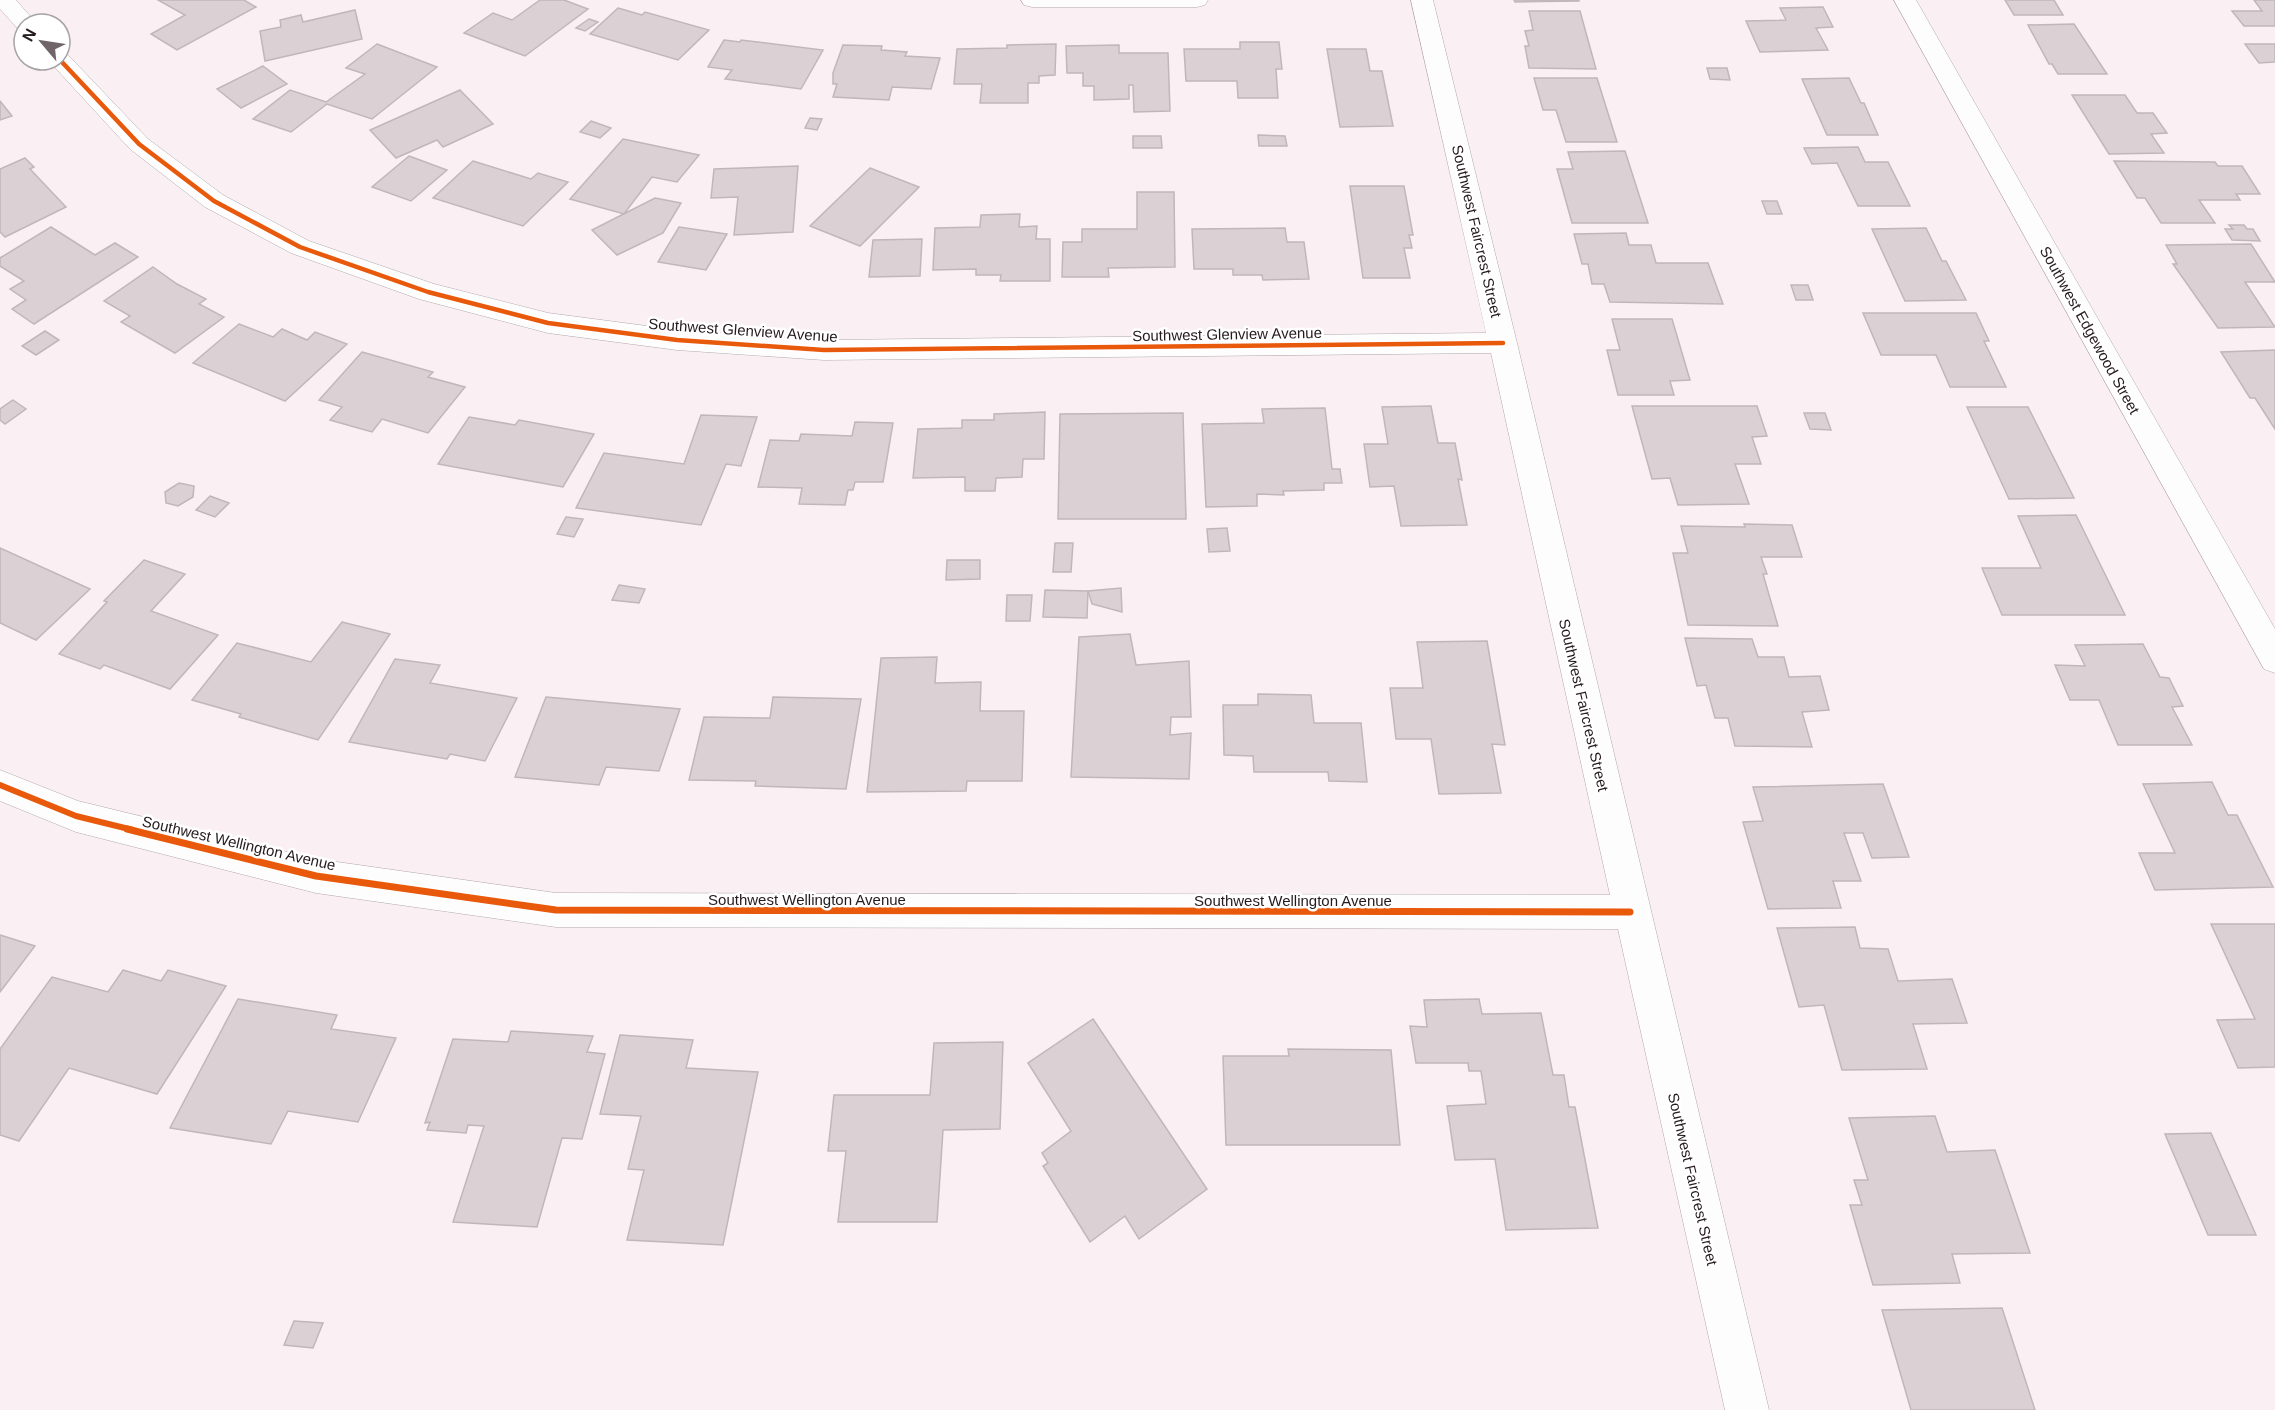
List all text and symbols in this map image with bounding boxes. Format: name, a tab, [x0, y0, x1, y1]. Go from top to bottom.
north arrow	[12, 12, 72, 72]
text: N	[19, 26, 40, 44]
street label: Southwest Faircrest Street	[1449, 143, 1505, 320]
street label: Southwest Edgewood Street	[2037, 243, 2144, 418]
street label: Southwest Glenview Avenue	[648, 315, 838, 345]
street label: Southwest Glenview Avenue	[1132, 324, 1322, 344]
street label: Southwest Faircrest Street	[1556, 617, 1612, 794]
street label: Southwest Wellington Avenue	[141, 812, 337, 874]
street label: Southwest Wellington Avenue	[708, 891, 906, 908]
street label: Southwest Wellington Avenue	[1194, 892, 1392, 909]
street label: Southwest Faircrest Street	[1665, 1091, 1721, 1268]

